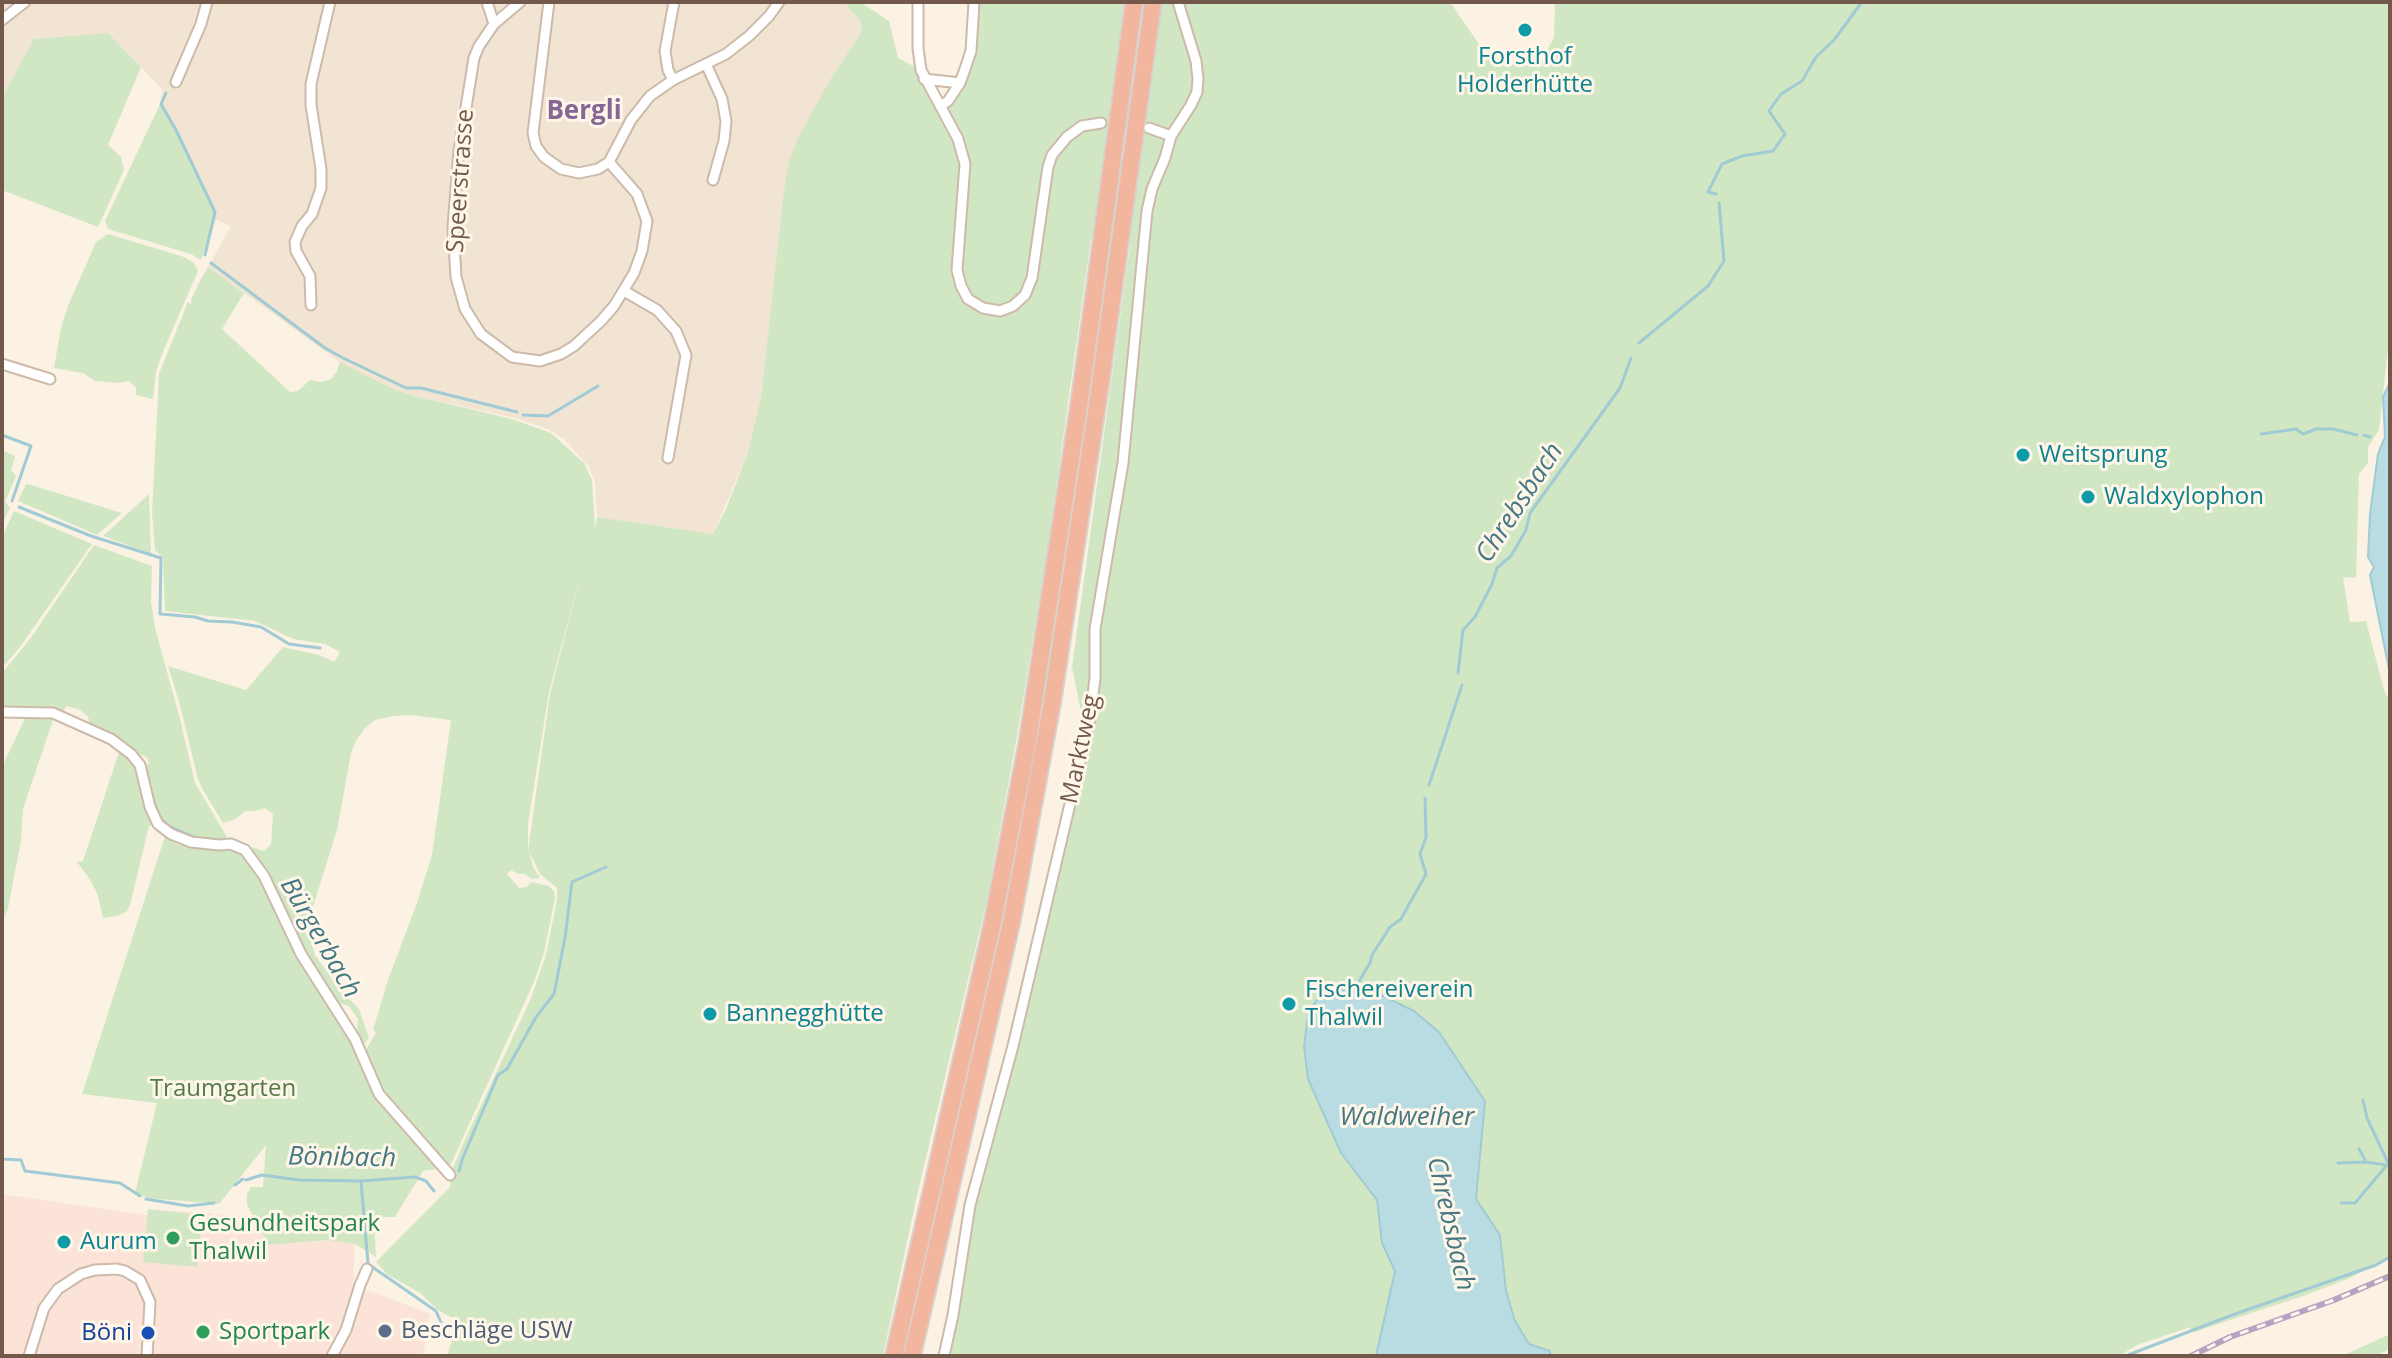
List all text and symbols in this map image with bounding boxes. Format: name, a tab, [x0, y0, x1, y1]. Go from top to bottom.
marker: Forsthof Holderhütte	[1516, 21, 1534, 39]
place label: Forsthof Holderhütte	[1457, 43, 1593, 99]
district label: Bergli	[546, 96, 622, 128]
street label: Speerstrasse	[442, 108, 480, 254]
water label: Chrebsbach	[1470, 437, 1570, 569]
place label: Weitsprung	[2039, 441, 2168, 469]
marker: Weitsprung	[2014, 446, 2032, 464]
place label: Waldxylophon	[2104, 483, 2264, 511]
marker: Waldxylophon	[2079, 488, 2097, 506]
street label: Marktweg	[1055, 692, 1107, 806]
water label: Bürgerbach	[273, 872, 367, 1004]
place label: Fischereiverein Thalwil	[1305, 976, 1473, 1032]
marker: Fischereiverein Thalwil	[1280, 995, 1298, 1013]
place label: Bannegghütte	[726, 1000, 884, 1028]
marker: Bannegghütte	[701, 1005, 719, 1023]
park label: Traumgarten	[150, 1075, 296, 1103]
water label: Waldweiher	[1340, 1102, 1474, 1134]
water label: Bönibach	[288, 1141, 396, 1175]
water label: Chrebsbach	[1419, 1154, 1481, 1294]
place label: Gesundheitspark Thalwil	[189, 1210, 380, 1266]
place label: Aurum	[80, 1228, 157, 1256]
marker: Gesundheitspark Thalwil	[164, 1229, 182, 1247]
marker: Aurum	[55, 1233, 73, 1251]
place label: Beschläge USW	[401, 1317, 573, 1345]
place label: Sportpark	[219, 1318, 330, 1346]
place label: Böni	[81, 1319, 132, 1347]
marker: Beschläge USW	[376, 1322, 394, 1340]
marker: Sportpark	[194, 1323, 212, 1341]
marker: Böni	[139, 1324, 157, 1342]

